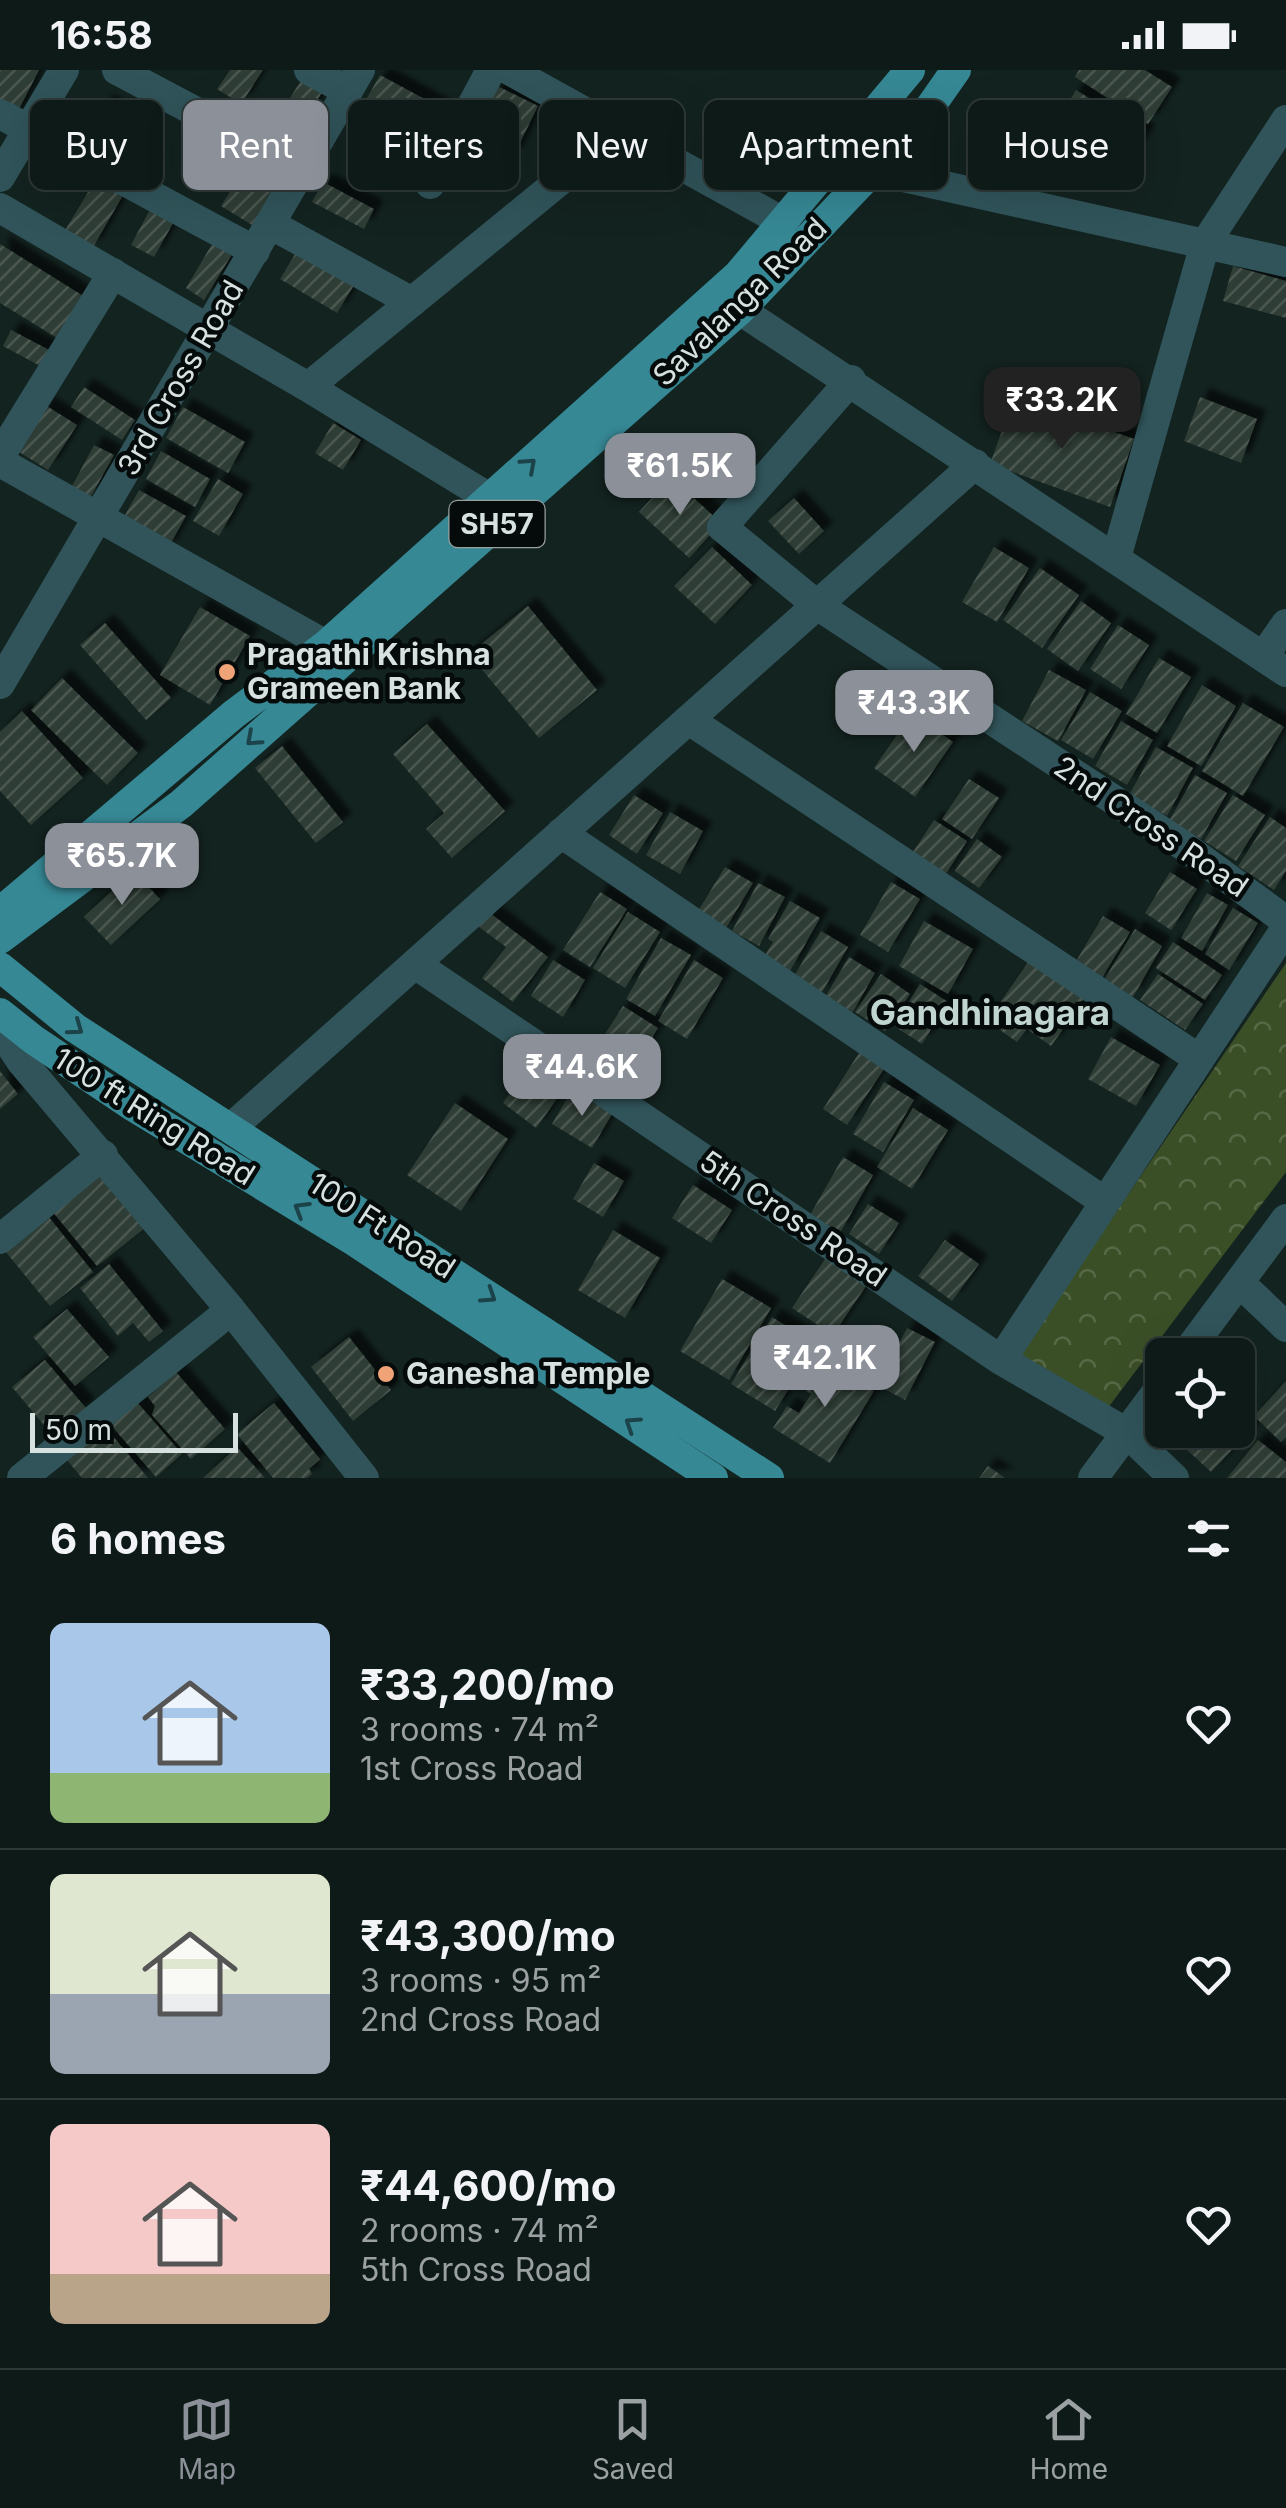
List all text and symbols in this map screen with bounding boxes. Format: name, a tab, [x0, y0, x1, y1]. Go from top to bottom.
text: 16:58	[50, 12, 153, 58]
chip: Buy	[30, 100, 163, 190]
chip: Rent	[183, 100, 328, 190]
chip: Filters	[348, 100, 519, 190]
chip: New	[539, 100, 684, 190]
chip: Apartment	[704, 100, 948, 190]
chip: House	[968, 100, 1144, 190]
street label: Savalanga Road	[645, 209, 833, 393]
street label: 3rd Cross Road	[110, 274, 251, 481]
pin: ₹33.2K	[981, 367, 1143, 452]
text: ₹33.2K	[1006, 380, 1118, 419]
pin: ₹61.5K	[599, 433, 761, 518]
text: ₹61.5K	[627, 446, 733, 485]
one-way arrow	[517, 459, 535, 477]
road number: SH57	[450, 501, 544, 547]
place label: Pragathi Krishna Grameen Bank	[247, 636, 491, 706]
marker: Pragathi Krishna Grameen Bank	[216, 661, 238, 683]
pin: ₹43.3K	[833, 670, 995, 755]
text: ₹43.3K	[857, 683, 971, 722]
one-way arrow	[246, 728, 265, 746]
street label: 2nd Cross Road	[1048, 748, 1255, 904]
pin: ₹65.7K	[41, 823, 203, 908]
text: ₹65.7K	[67, 836, 177, 875]
district label: Gandhinagara	[870, 991, 1110, 1033]
one-way arrow	[65, 1016, 83, 1034]
pin: ₹44.6K	[501, 1034, 663, 1119]
street label: 100 ft Ring Road	[47, 1040, 262, 1192]
text: ₹44.6K	[525, 1047, 639, 1086]
street label: 5th Cross Road	[693, 1142, 894, 1294]
street label: 100 Ft Road	[303, 1165, 462, 1286]
one-way arrow	[294, 1202, 312, 1221]
one-way arrow	[478, 1283, 496, 1302]
pin: ₹42.1K	[744, 1325, 906, 1410]
text: ₹42.1K	[773, 1338, 877, 1377]
map controls	[1145, 1338, 1255, 1448]
button: locate	[1145, 1338, 1255, 1448]
place label: Ganesha Temple	[406, 1355, 650, 1391]
marker: Ganesha Temple	[375, 1363, 397, 1385]
scale bar	[30, 1408, 238, 1452]
text: 50 m	[45, 1413, 112, 1447]
one-way arrow	[624, 1418, 642, 1437]
icon: filters	[1181, 1511, 1236, 1566]
text: 6 homes	[50, 1513, 226, 1564]
text: ₹33,200/mo	[360, 1659, 615, 1710]
icon: home	[130, 1663, 250, 1783]
icon: heart	[1181, 1696, 1236, 1751]
text: 3 rooms · 74 m²	[360, 1710, 599, 1749]
text: 1st Cross Road	[360, 1749, 583, 1788]
text: ₹43,300/mo	[360, 1910, 616, 1961]
icon: home	[130, 1914, 250, 2034]
icon: heart	[1181, 1947, 1236, 2002]
text: 3 rooms · 95 m²	[360, 1961, 601, 2000]
text: 2nd Cross Road	[360, 2000, 601, 2039]
text: ₹44,600/mo	[360, 2160, 617, 2211]
icon: home	[130, 2164, 250, 2284]
icon: heart	[1181, 2197, 1236, 2252]
text: 2 rooms · 74 m²	[360, 2211, 599, 2250]
text: 5th Cross Road	[360, 2250, 592, 2289]
tab: Map	[178, 2392, 236, 2486]
tab: Saved	[592, 2392, 674, 2486]
tab: Home	[1030, 2392, 1108, 2486]

